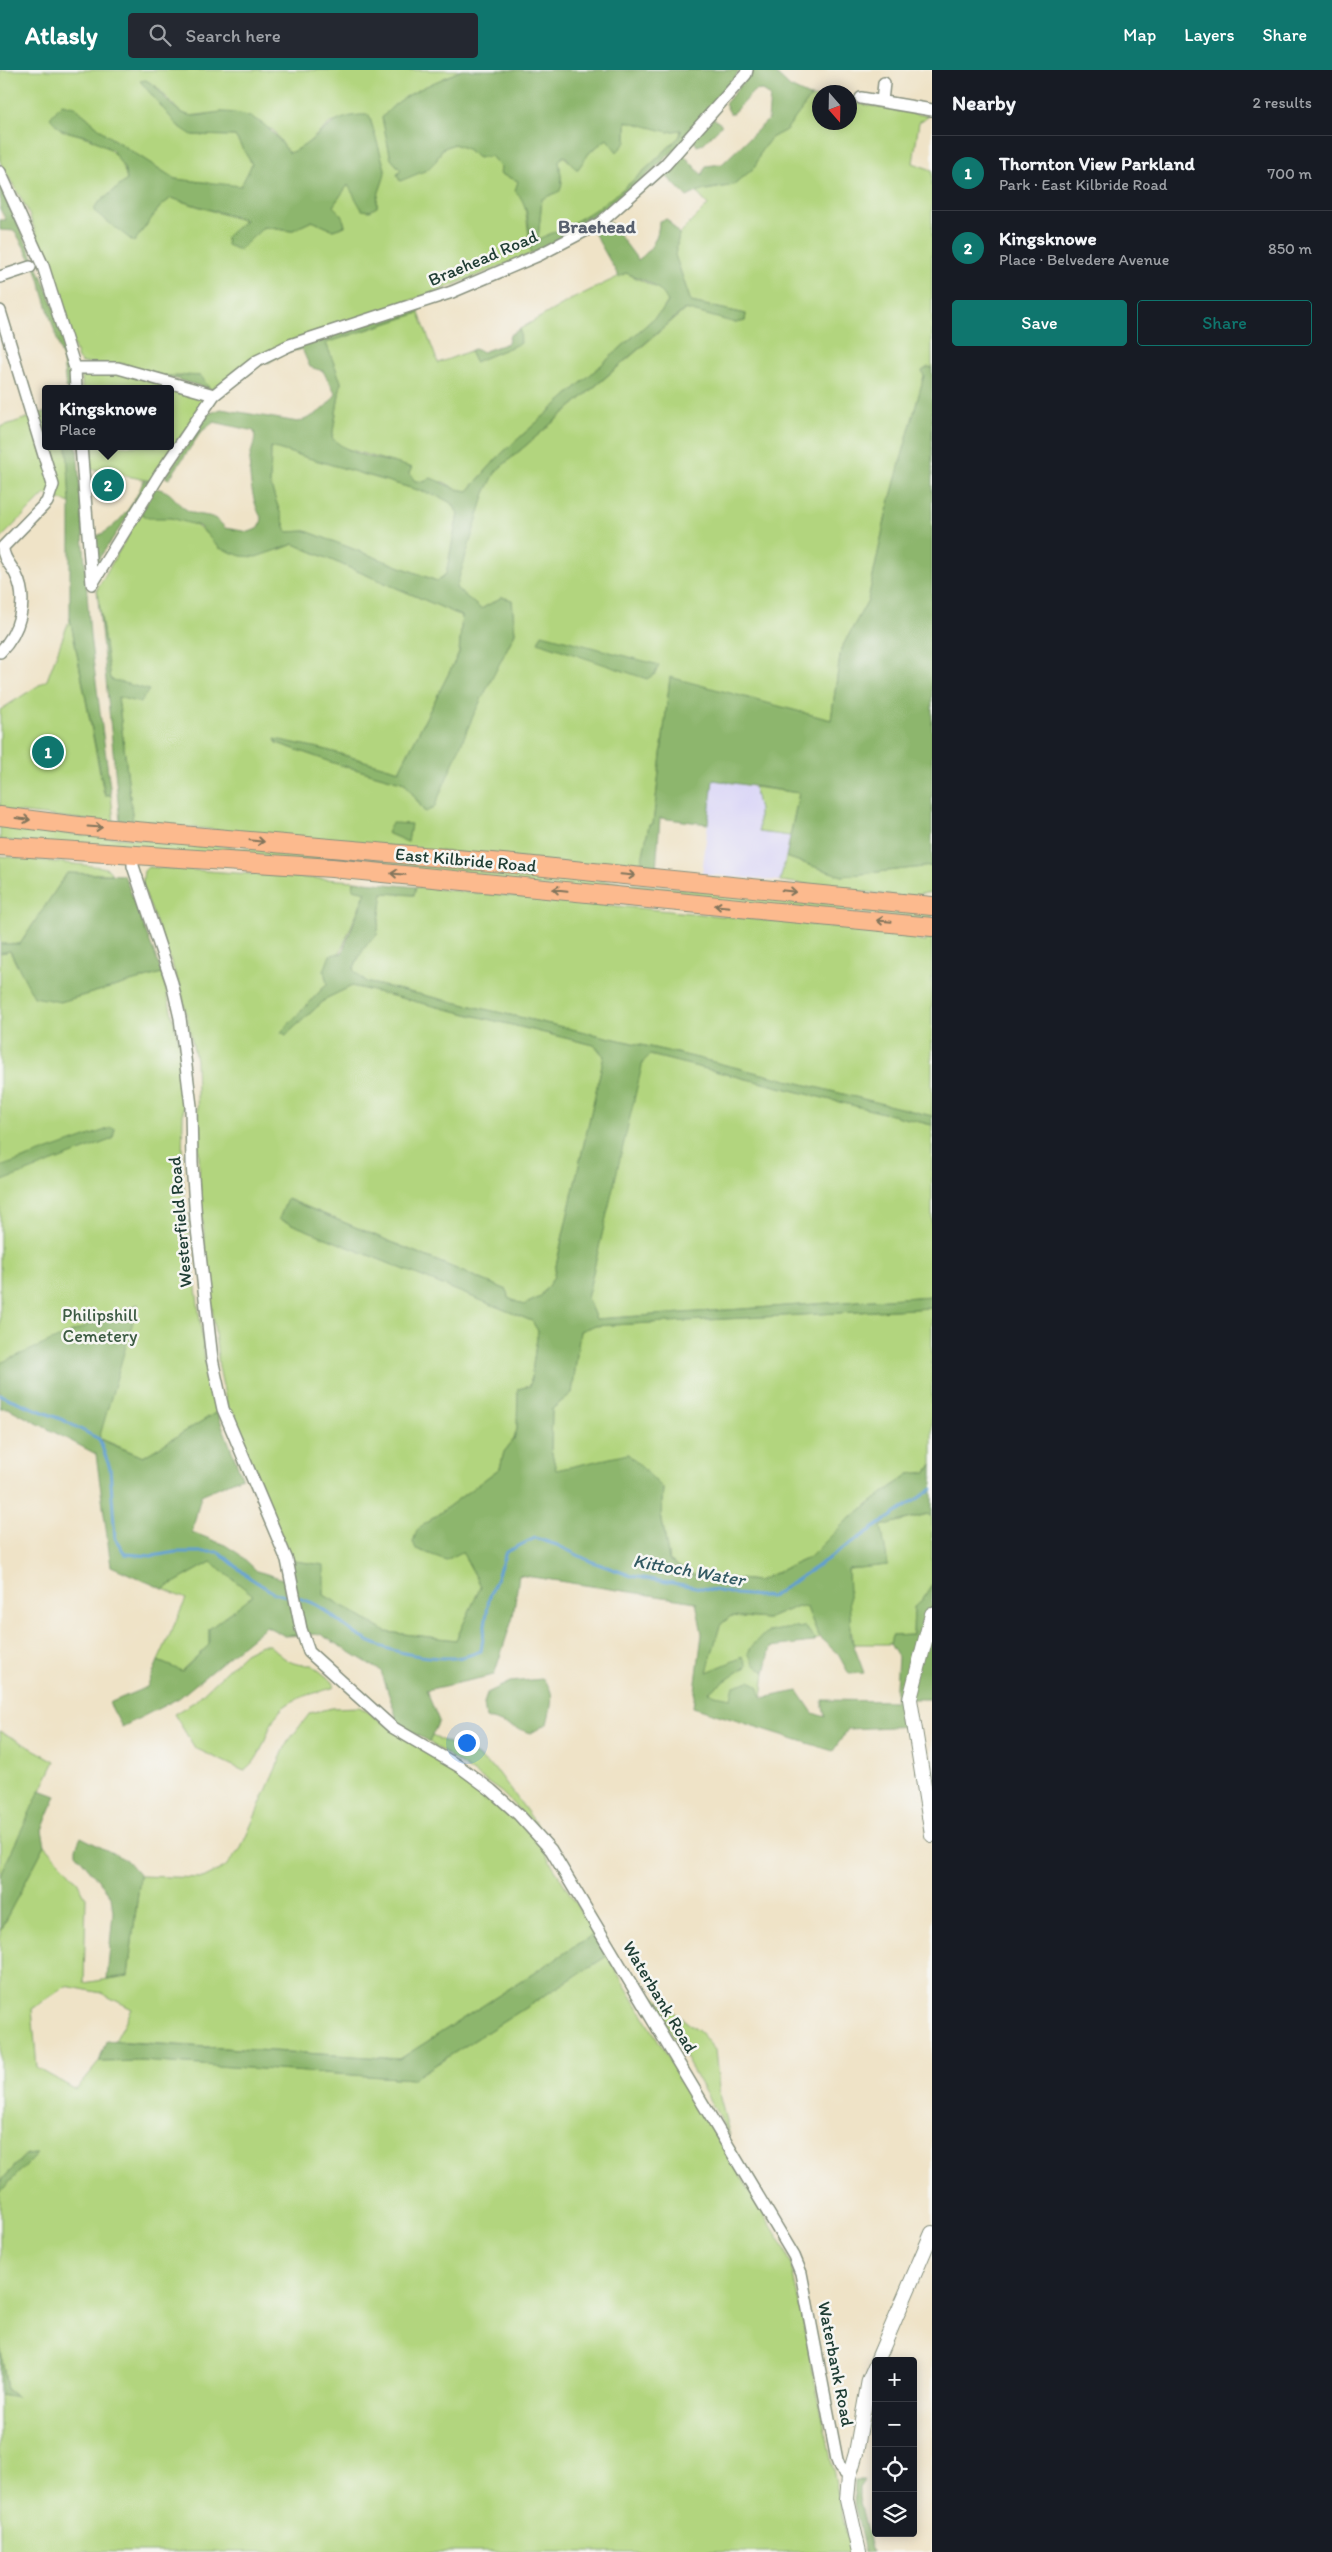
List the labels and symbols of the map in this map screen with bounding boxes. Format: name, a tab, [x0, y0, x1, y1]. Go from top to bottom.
north arrow	[812, 85, 857, 130]
district label: Braehead	[558, 215, 637, 238]
street label: Braehead Road	[425, 225, 541, 291]
pin: 2	[92, 466, 124, 504]
pin: 1	[32, 733, 64, 771]
one-way arrow	[15, 814, 31, 824]
one-way arrow	[87, 822, 103, 831]
one-way arrow	[248, 836, 264, 846]
street label: East Kilbride Road	[394, 843, 538, 877]
one-way arrow	[391, 870, 407, 879]
one-way arrow	[619, 871, 635, 880]
one-way arrow	[552, 885, 568, 895]
one-way arrow	[781, 886, 797, 896]
one-way arrow	[714, 901, 730, 910]
one-way arrow	[876, 916, 892, 926]
street label: Westerfield Road	[163, 1155, 197, 1288]
park label: Philipshill Cemetery	[62, 1304, 138, 1347]
water label: Kittoch Water	[631, 1549, 749, 1592]
your location	[454, 1730, 480, 1756]
street label: Waterbank Road	[618, 1937, 702, 2057]
street label: Waterbank Road	[813, 2300, 859, 2429]

